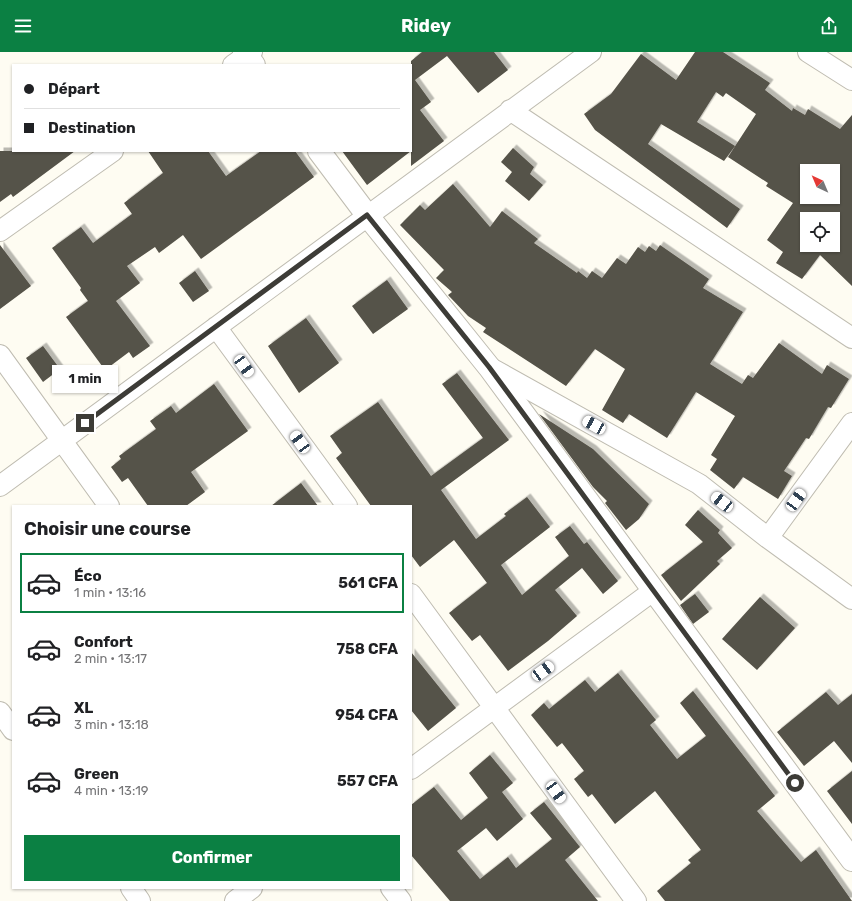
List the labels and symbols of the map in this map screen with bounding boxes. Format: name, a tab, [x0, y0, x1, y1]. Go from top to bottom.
north arrow	[800, 164, 840, 204]
car	[232, 353, 256, 379]
callout: 1 min	[52, 365, 118, 393]
route end	[76, 414, 94, 432]
car	[581, 414, 607, 436]
car	[288, 429, 312, 455]
car	[784, 487, 808, 513]
car	[709, 490, 735, 514]
car	[530, 659, 556, 683]
route start	[786, 774, 804, 792]
car	[544, 779, 568, 805]

